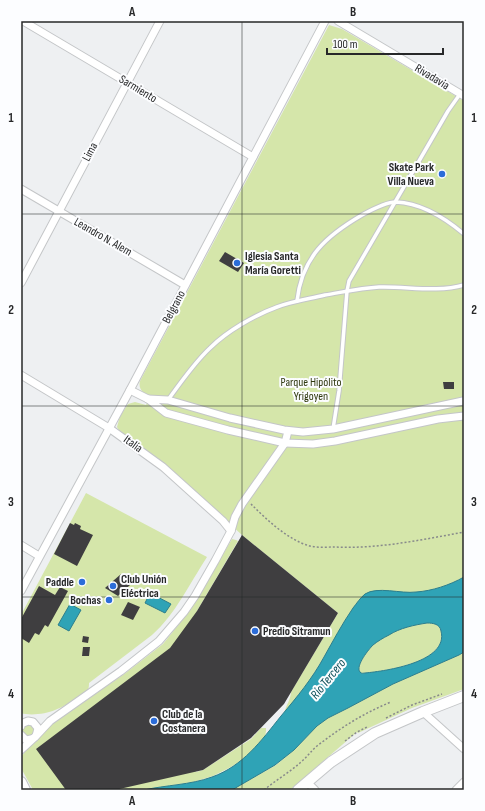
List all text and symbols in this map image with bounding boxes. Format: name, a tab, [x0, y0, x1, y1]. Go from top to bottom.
text: A	[128, 4, 136, 20]
text: B	[350, 4, 356, 20]
scale bar	[327, 30, 443, 56]
text: 100 m	[333, 37, 358, 52]
street label: Rivadavia	[412, 61, 452, 93]
street label: Sarmiento	[116, 72, 160, 106]
text: 1	[8, 110, 14, 126]
text: 1	[471, 110, 477, 126]
street label: Lima	[79, 140, 101, 164]
place label: Skate Park Villa Nueva	[388, 160, 434, 189]
marker: Skate Park Villa Nueva	[437, 169, 447, 179]
street label: Leandro N. Alem	[71, 214, 135, 260]
place label: Iglesia Santa María Goretti	[245, 249, 301, 278]
marker: Iglesia Santa María Goretti	[232, 258, 242, 268]
street label: Belgrano	[159, 288, 189, 326]
text: 2	[8, 302, 14, 318]
text: 2	[471, 302, 477, 318]
park label: Parque Hipólito Yrigoyen	[280, 375, 342, 404]
street label: Italia	[121, 432, 146, 456]
text: 3	[8, 494, 14, 510]
text: 3	[471, 494, 477, 510]
place label: Club Unión Eléctrica	[121, 572, 167, 601]
place label: Paddle	[46, 575, 74, 590]
marker: Paddle	[77, 577, 87, 587]
marker: Club Unión Eléctrica	[108, 581, 118, 591]
place label: Bochas	[70, 593, 101, 608]
marker: Bochas	[104, 595, 114, 605]
place label: Predio Sitramun	[263, 624, 331, 639]
marker: Predio Sitramun	[250, 626, 260, 636]
water label: Río Tercero	[307, 655, 350, 702]
text: 4	[8, 686, 14, 702]
text: 4	[471, 686, 477, 702]
place label: Club de la Costanera	[162, 707, 206, 736]
marker: Club de la Costanera	[149, 716, 159, 726]
text: A	[128, 793, 136, 809]
text: B	[350, 793, 356, 809]

